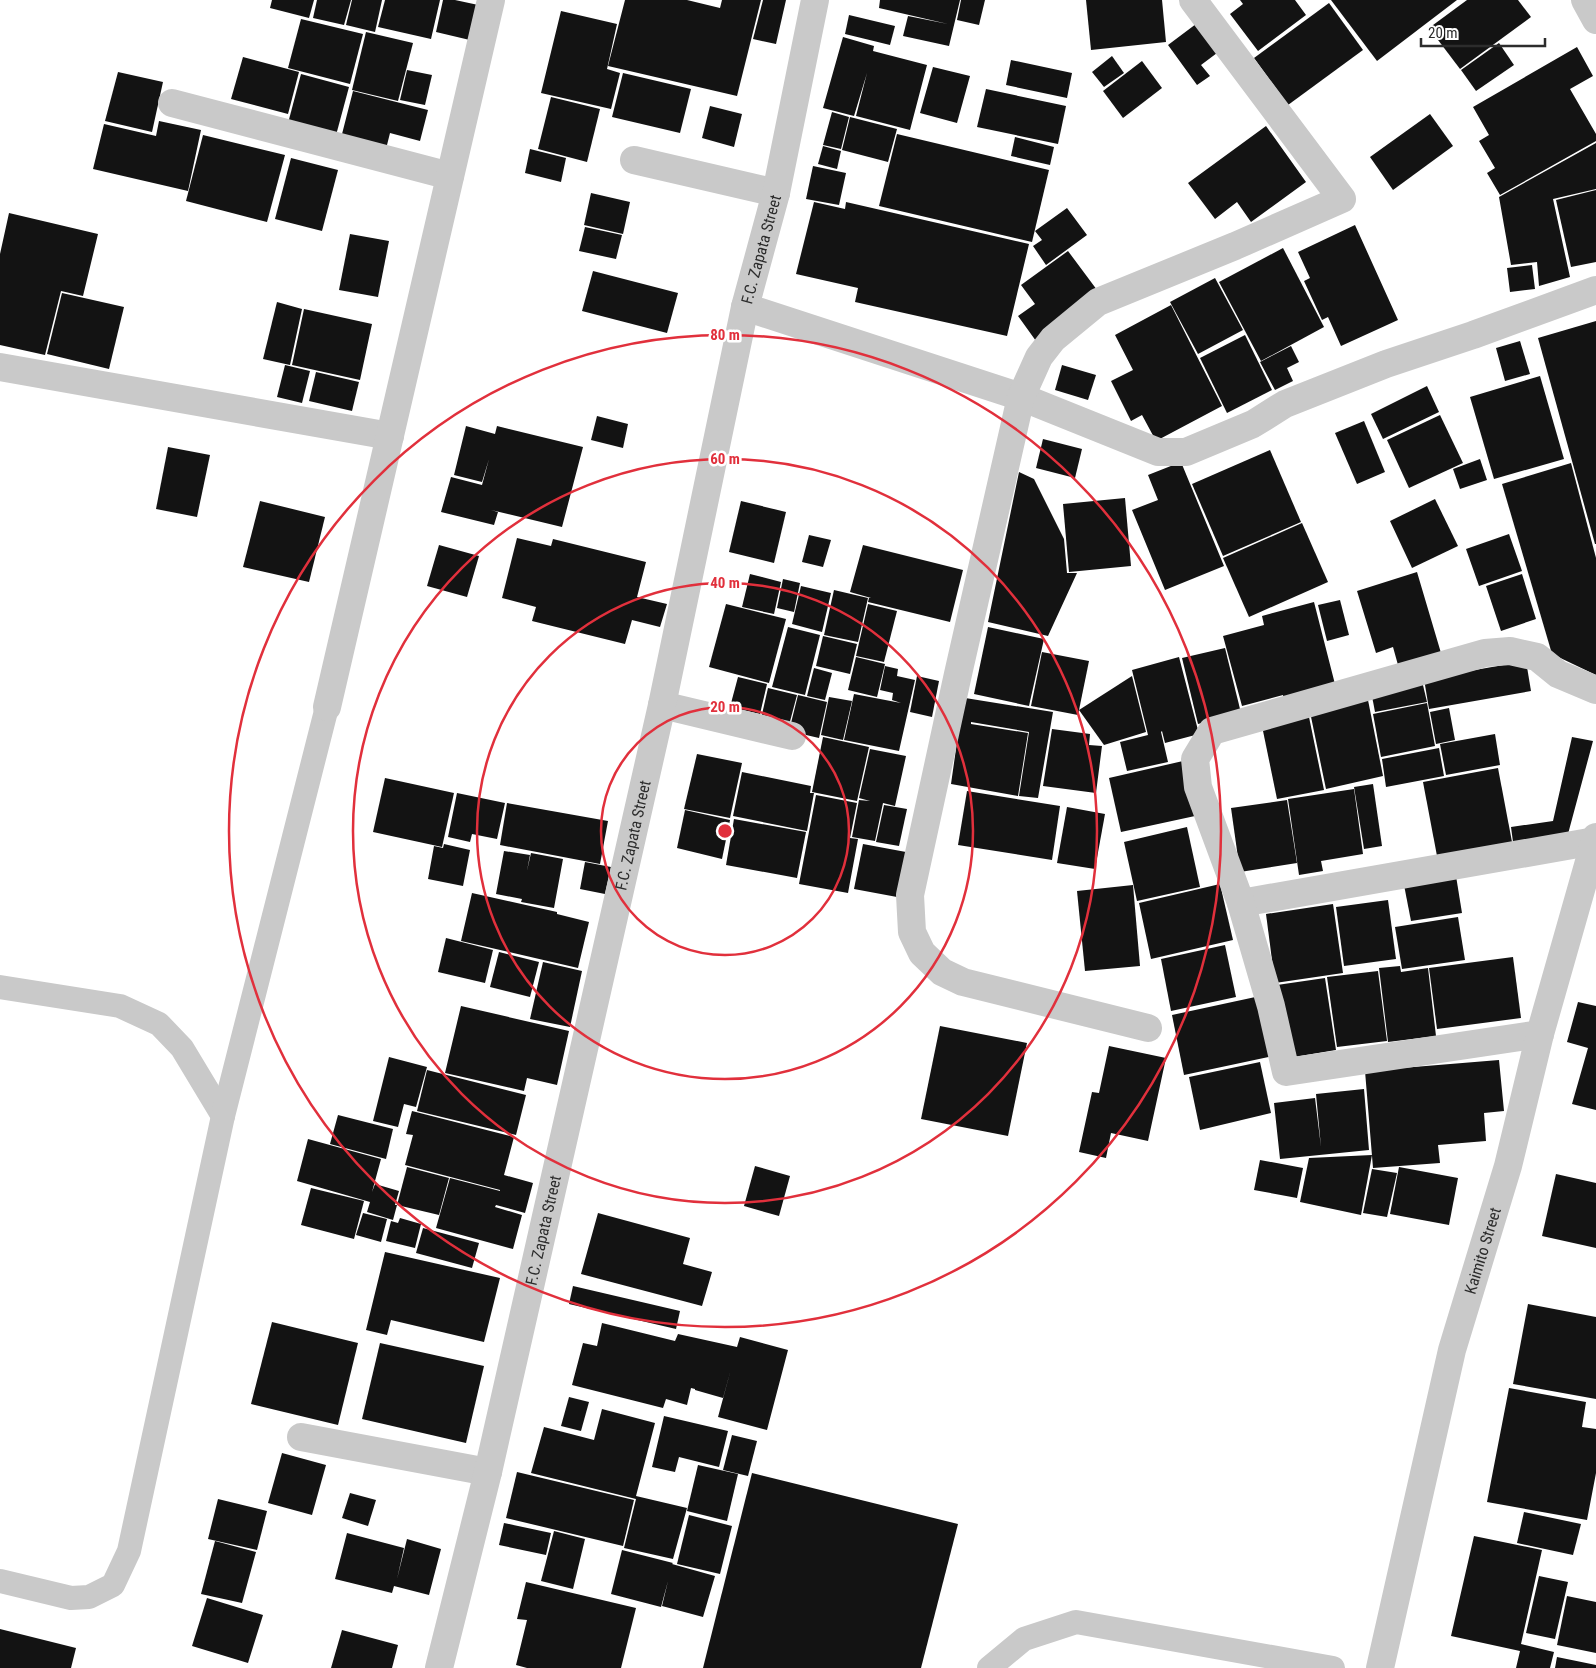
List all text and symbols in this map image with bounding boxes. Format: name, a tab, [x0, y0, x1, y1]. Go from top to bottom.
scale bar	[1421, 15, 1545, 47]
text: 20 m	[1428, 24, 1458, 42]
street label: F.C. Zapata Street	[737, 192, 785, 306]
text: 80 m	[710, 326, 740, 344]
text: 60 m	[710, 450, 740, 468]
text: 40 m	[710, 574, 740, 592]
text: 20 m	[710, 698, 740, 716]
street label: F.C. Zapata Street	[611, 778, 655, 892]
centre of rings	[716, 822, 734, 840]
street label: F.C. Zapata Street	[522, 1173, 565, 1287]
street label: Kaimito Street	[1461, 1205, 1505, 1296]

